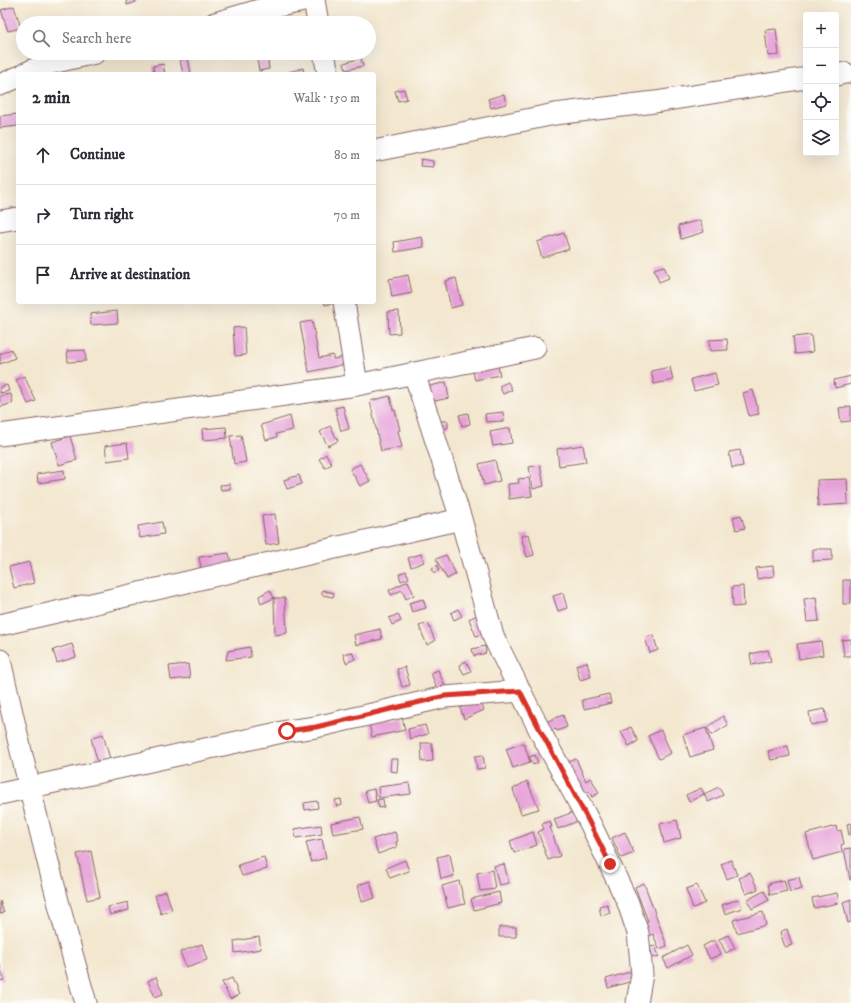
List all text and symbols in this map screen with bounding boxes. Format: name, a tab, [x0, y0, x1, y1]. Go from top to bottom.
map controls	[803, 12, 839, 156]
button: +	[803, 12, 839, 48]
search box	[16, 16, 376, 60]
icon: search	[30, 27, 52, 49]
text: Search here	[62, 29, 131, 48]
button: −	[803, 48, 839, 84]
button: locate	[803, 84, 839, 120]
text: 2 min	[32, 87, 70, 109]
text: Walk · 150 m	[294, 90, 360, 106]
button: layers	[803, 120, 839, 156]
icon: ahead	[32, 144, 54, 166]
text: Continue	[70, 145, 125, 164]
text: 80 m	[334, 147, 360, 163]
icon: right	[32, 204, 54, 226]
text: Turn right	[70, 205, 133, 224]
text: 70 m	[334, 207, 360, 223]
icon: arrive	[32, 264, 54, 286]
text: Arrive at destination	[70, 265, 190, 284]
route start	[278, 722, 296, 740]
route end	[601, 855, 619, 873]

